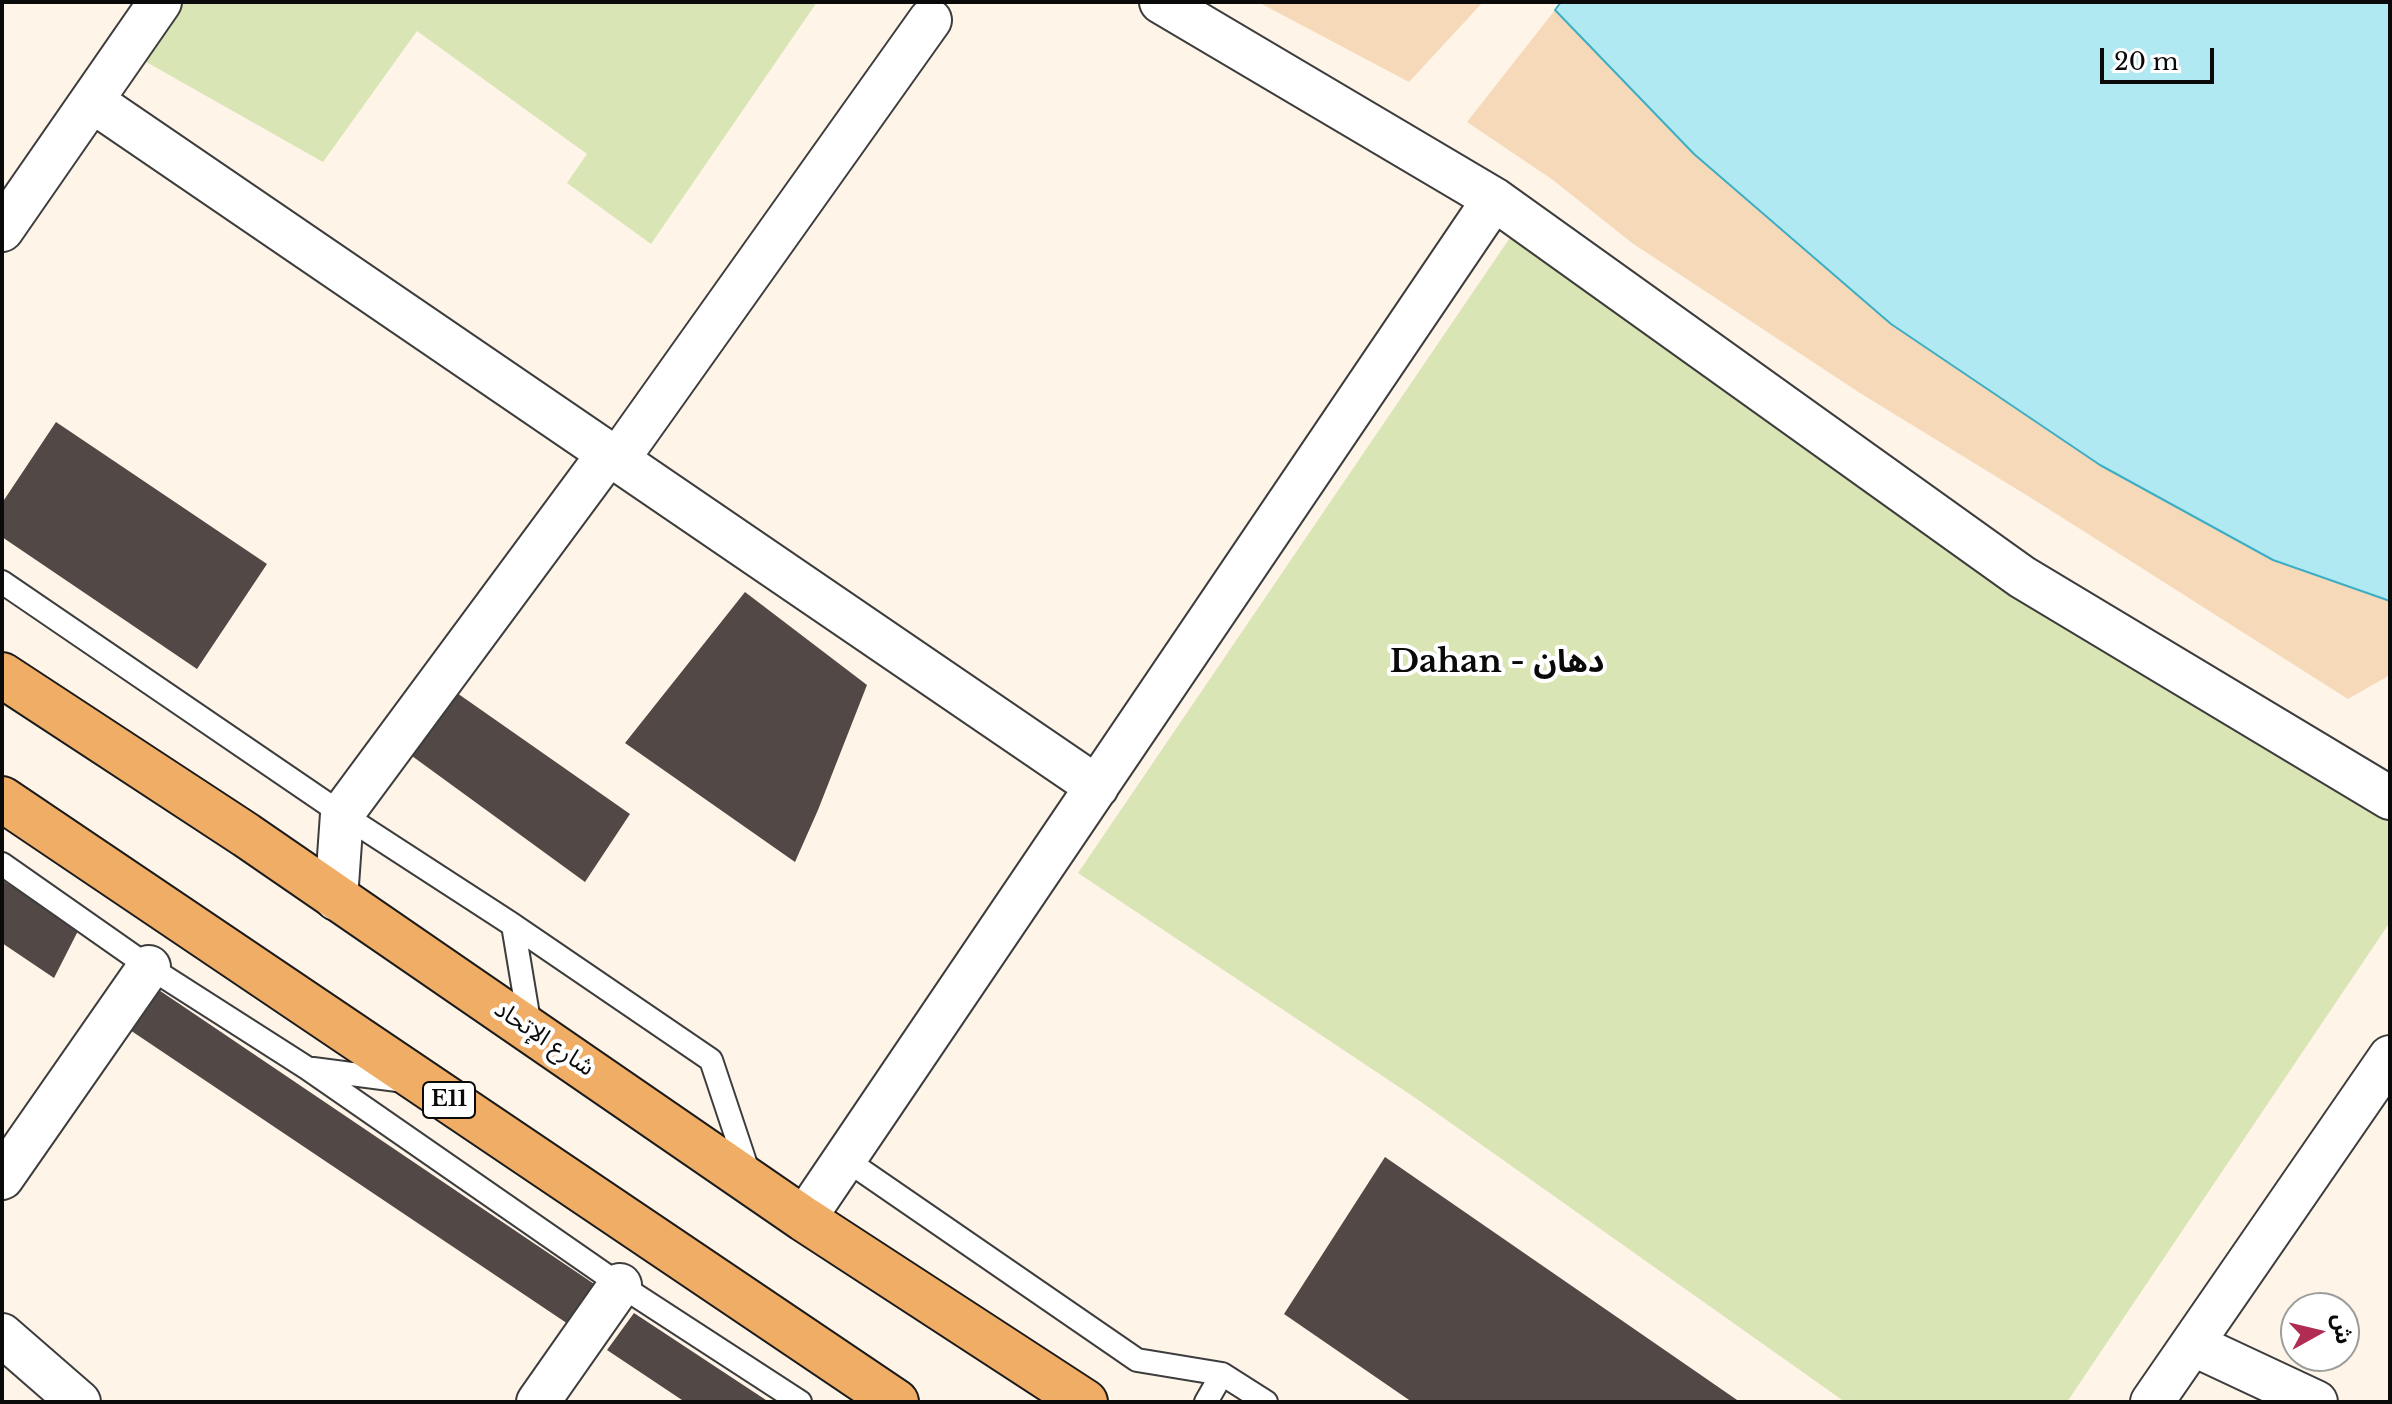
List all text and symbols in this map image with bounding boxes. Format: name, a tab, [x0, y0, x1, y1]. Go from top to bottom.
scale bar	[2104, 32, 2218, 82]
text: 20 m	[2114, 47, 2179, 76]
district label: Dahan - دهان	[1390, 644, 1604, 682]
street label: شارع الإتحاد	[489, 995, 599, 1083]
road number: E11	[423, 1082, 475, 1118]
north arrow	[2280, 1292, 2360, 1372]
text: ش	[2327, 1312, 2358, 1346]

